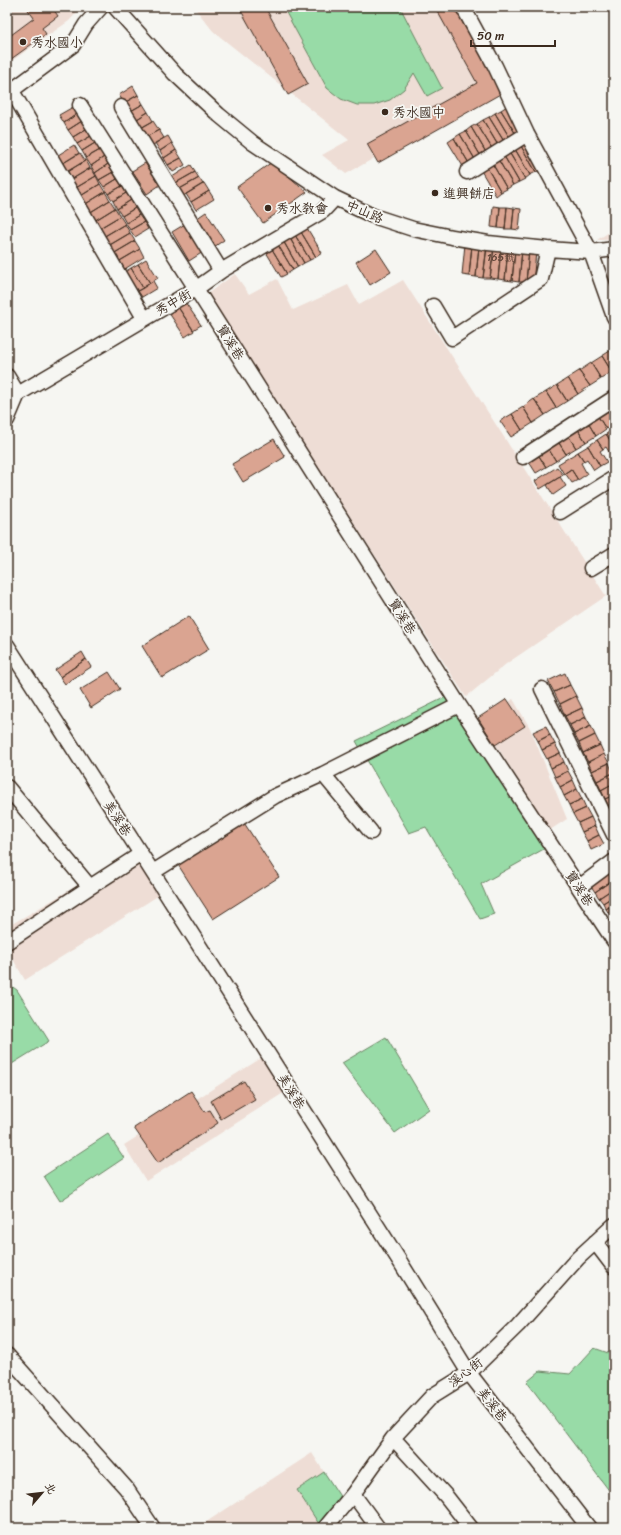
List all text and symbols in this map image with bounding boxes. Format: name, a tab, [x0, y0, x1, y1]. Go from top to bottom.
scale bar	[471, 22, 555, 48]
text: 50 m	[477, 25, 504, 47]
place label: 秀水國小	[31, 31, 83, 54]
marker: 秀水國小	[18, 37, 28, 47]
place label: 秀水國中	[393, 101, 445, 124]
marker: 秀水國中	[380, 107, 390, 117]
place label: 進興餅店	[443, 182, 495, 205]
marker: 進興餅店	[430, 188, 440, 198]
street label: 中山路	[342, 193, 387, 230]
place label: 秀水教會	[276, 197, 328, 220]
marker: 秀水教會	[263, 203, 273, 213]
house number: 165號	[487, 248, 515, 267]
street label: 秀中街	[151, 283, 196, 322]
street label: 寶溪巷	[210, 320, 251, 365]
street label: 寶溪巷	[382, 594, 423, 639]
street label: 美溪巷	[97, 796, 138, 841]
street label: 寶溪巷	[559, 866, 600, 911]
street label: 美溪巷	[271, 1069, 312, 1114]
street label: 溪心街	[443, 1351, 488, 1393]
street label: 美溪巷	[472, 1382, 514, 1427]
north arrow	[22, 1473, 62, 1513]
text: 北	[39, 1479, 61, 1498]

